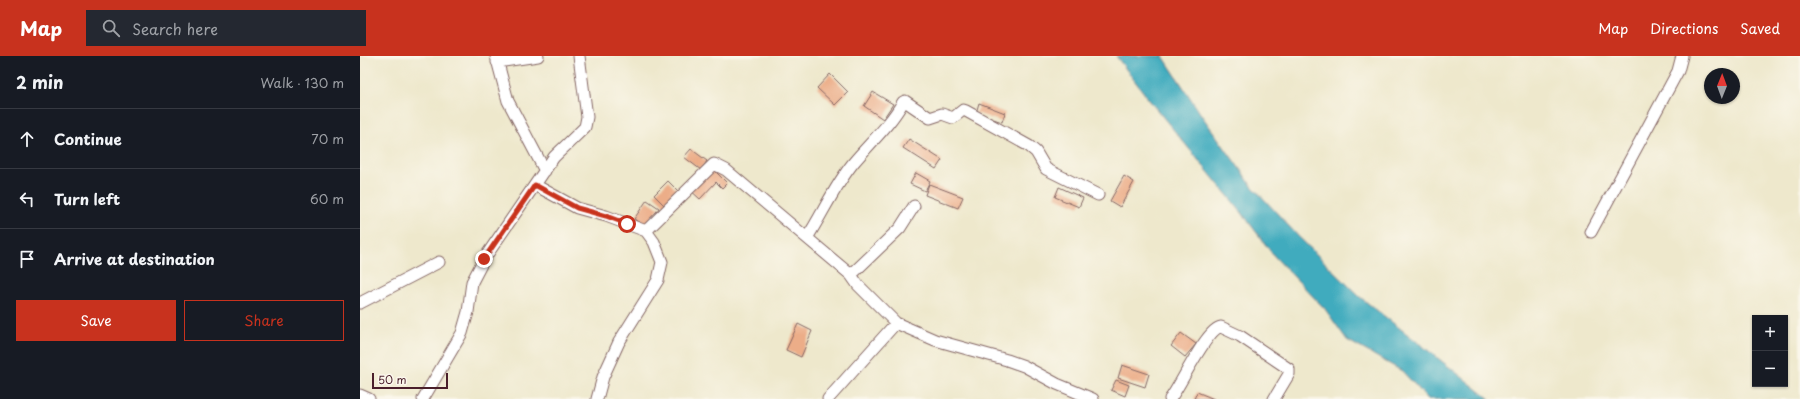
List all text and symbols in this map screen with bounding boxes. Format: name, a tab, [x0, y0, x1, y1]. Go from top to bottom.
search box	[86, 10, 366, 46]
text: Map	[20, 14, 62, 42]
icon: search	[100, 17, 122, 39]
text: Search here	[132, 17, 218, 40]
text: Map	[1598, 18, 1628, 39]
text: Directions	[1650, 18, 1718, 39]
text: Saved	[1740, 18, 1780, 39]
north arrow	[1704, 68, 1740, 104]
text: 2 min	[16, 69, 63, 95]
text: Walk · 130 m	[261, 73, 344, 92]
text: Continue	[54, 127, 122, 150]
icon: ahead	[16, 128, 38, 150]
text: 70 m	[311, 129, 344, 148]
text: Turn left	[54, 187, 120, 210]
icon: left	[16, 188, 38, 210]
text: 60 m	[310, 189, 344, 208]
route start	[618, 215, 636, 233]
text: Arrive at destination	[54, 247, 215, 270]
icon: arrive	[16, 248, 38, 270]
route end	[475, 250, 493, 268]
button: Save	[16, 300, 176, 341]
button: Share	[184, 300, 344, 341]
map controls	[1752, 315, 1788, 387]
button: +	[1752, 315, 1788, 351]
button: −	[1752, 351, 1788, 387]
scale bar	[372, 371, 448, 390]
text: 50 m	[378, 371, 407, 388]

